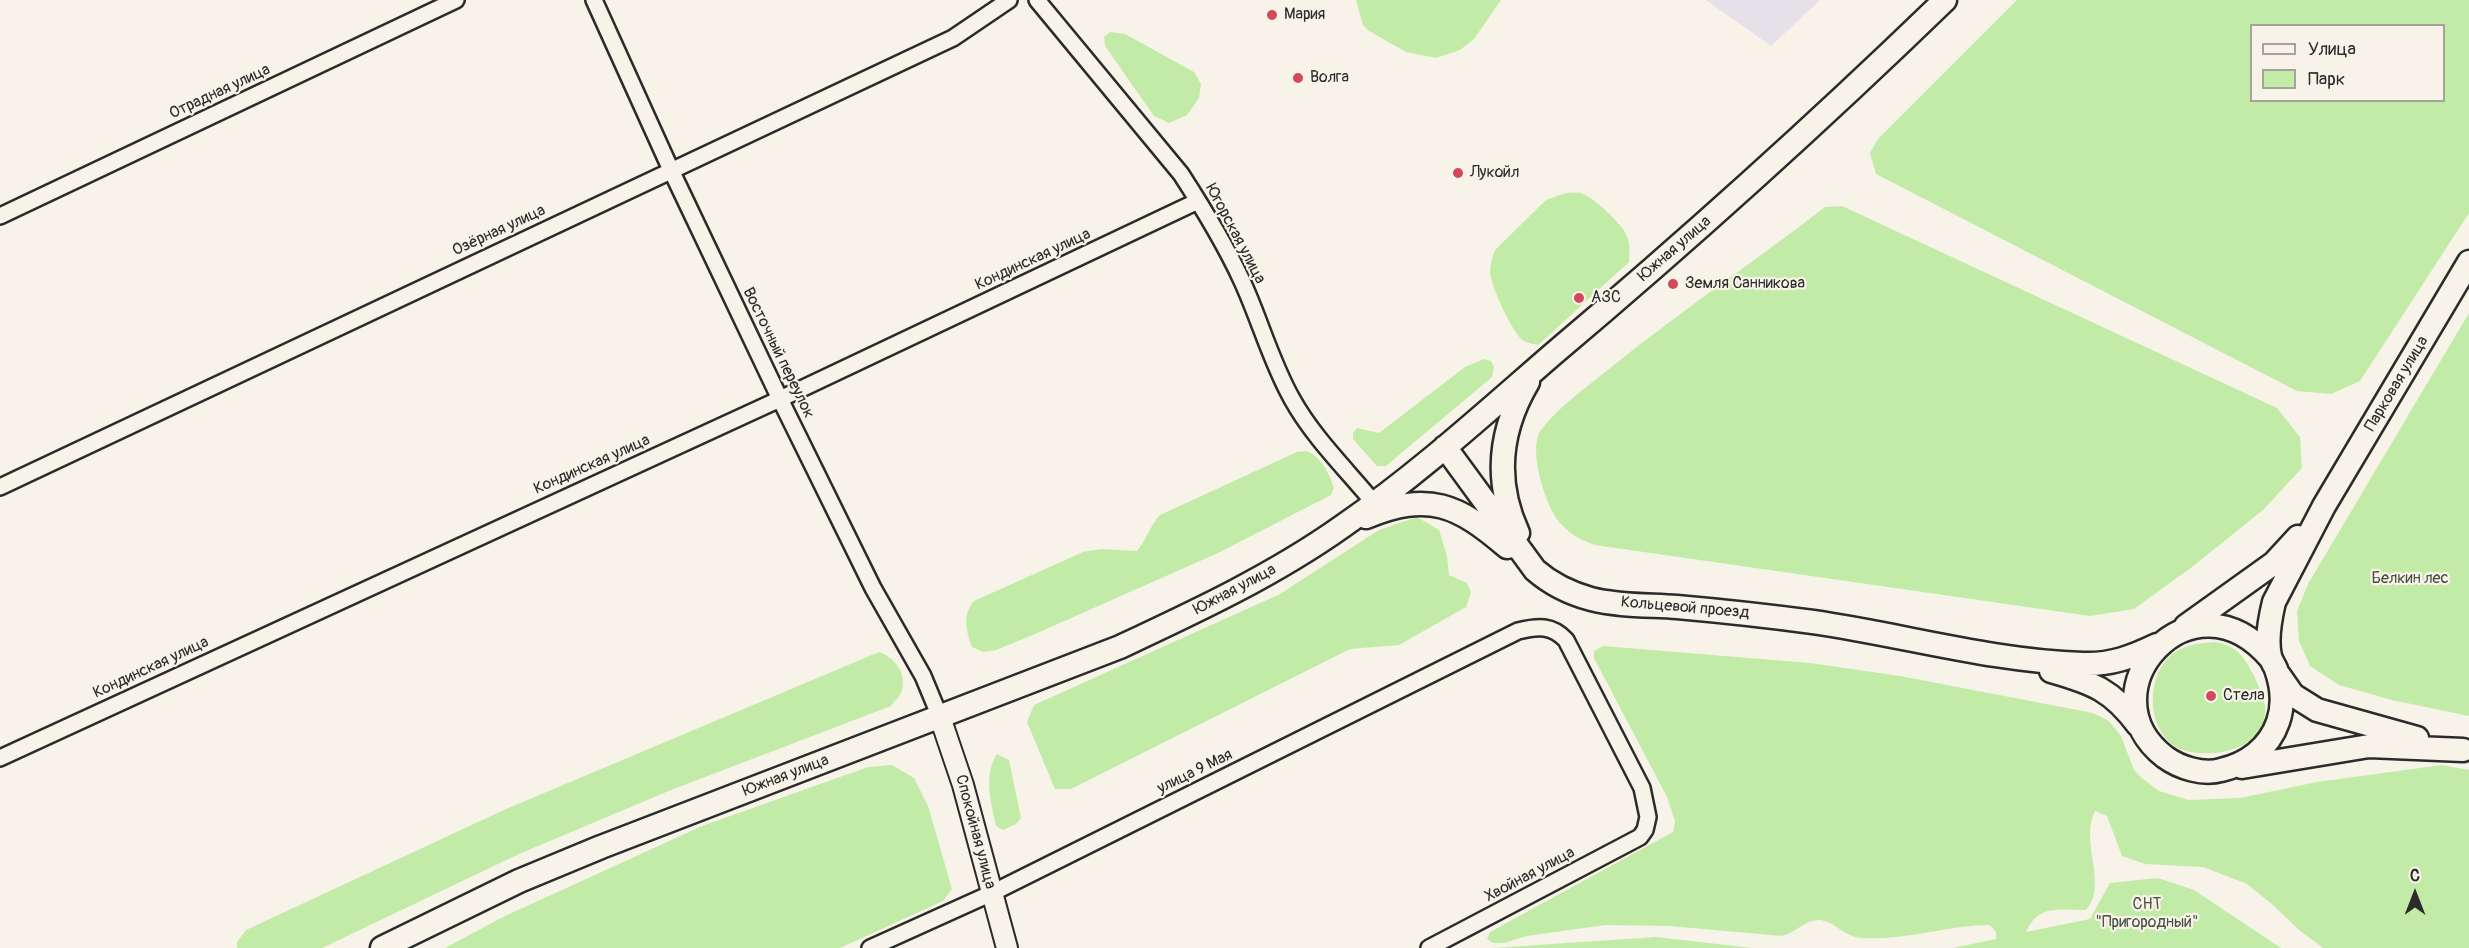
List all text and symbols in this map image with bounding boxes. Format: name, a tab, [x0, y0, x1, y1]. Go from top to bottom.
place label: Мария	[1284, 5, 1325, 25]
marker: Мария	[1265, 8, 1279, 22]
legend	[2250, 24, 2445, 102]
text: Улица	[2308, 38, 2356, 61]
street label: Отрадная улица	[167, 60, 273, 124]
place label: Волга	[1310, 68, 1349, 88]
text: Парк	[2308, 68, 2345, 91]
marker: Волга	[1291, 71, 1305, 85]
place label: Лукойл	[1470, 163, 1519, 183]
marker: Лукойл	[1451, 166, 1465, 180]
street label: Югорская улица	[1201, 181, 1269, 287]
street label: Озёрная улица	[449, 201, 549, 261]
street label: Южная улица	[1635, 212, 1715, 286]
street label: Кондинская улица	[972, 225, 1094, 295]
place label: Земля Санникова	[1685, 274, 1805, 294]
marker: Земля Санникова	[1666, 277, 1680, 291]
street label: Восточный переулок	[738, 284, 818, 422]
place label: АЗС	[1591, 288, 1621, 308]
marker: АЗС	[1572, 291, 1586, 305]
street label: Парковая улица	[2361, 333, 2433, 435]
street label: Кондинская улица	[531, 431, 653, 499]
street label: Южная улица	[1191, 560, 1279, 620]
park label: Белкин лес	[2371, 569, 2449, 589]
street label: Кольцевой проезд	[1620, 593, 1750, 623]
street label: Кондинская улица	[90, 633, 212, 703]
place label: Стела	[2223, 686, 2265, 706]
marker: Стела	[2204, 689, 2218, 703]
street label: улица 9 Мая	[1154, 746, 1236, 798]
street label: Южная улица	[740, 751, 832, 801]
street label: Спокойная улица	[951, 773, 999, 891]
street label: Хвойная улица	[1482, 843, 1578, 907]
north arrow	[2385, 864, 2445, 924]
text: С	[2410, 866, 2420, 886]
park label: СНТ "Пригородный"	[2095, 895, 2199, 933]

